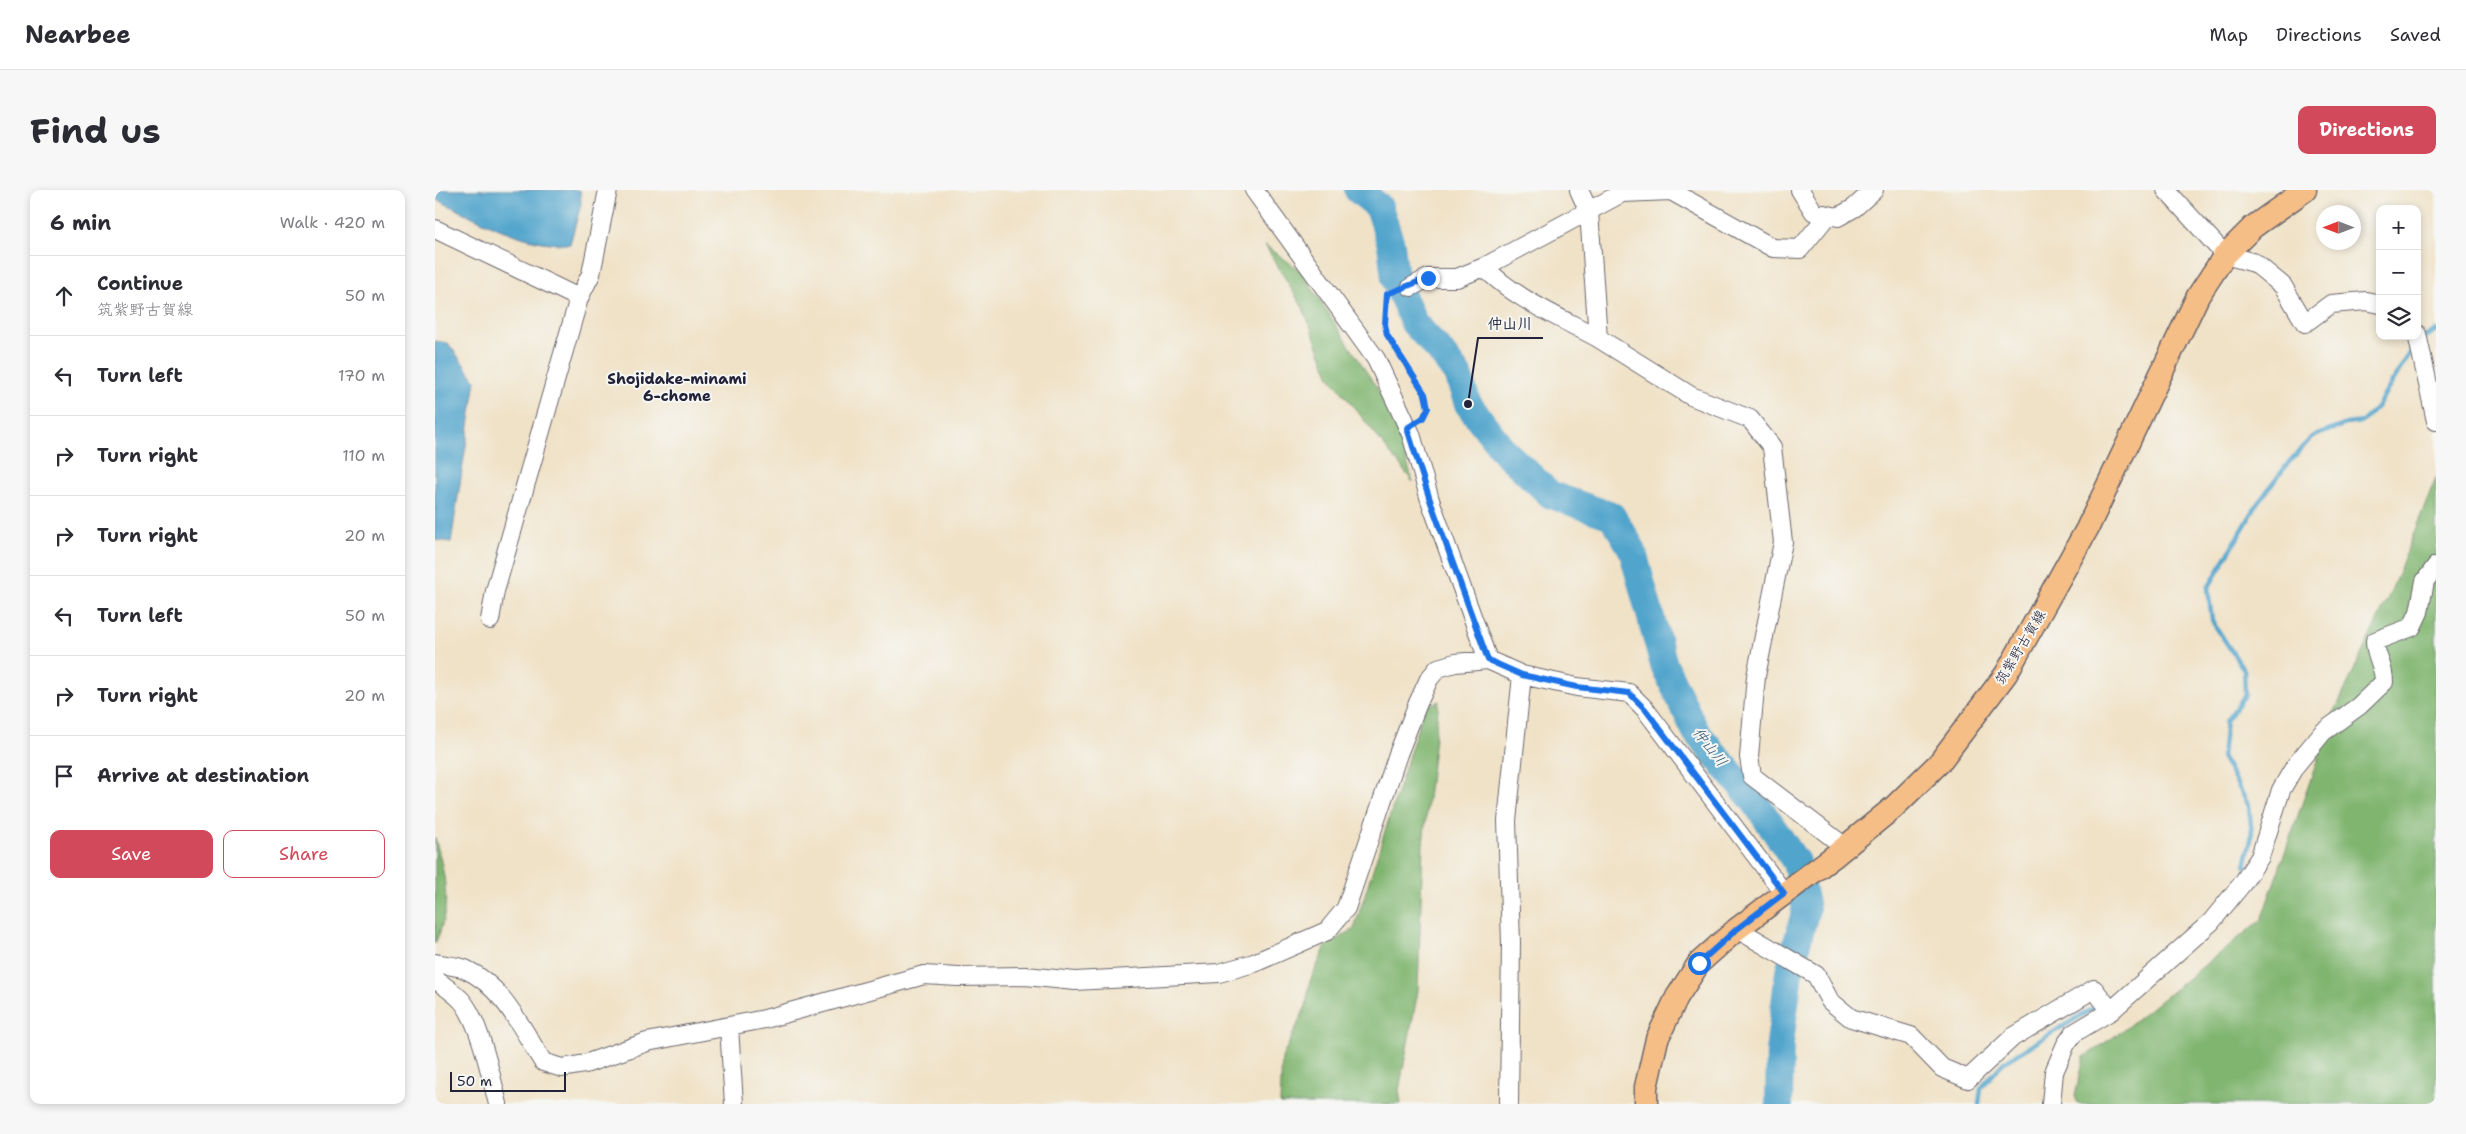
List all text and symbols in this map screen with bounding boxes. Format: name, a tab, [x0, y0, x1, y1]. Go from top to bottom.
text: Nearbee	[25, 19, 131, 51]
text: Map	[2210, 23, 2248, 47]
text: Directions	[2276, 23, 2362, 47]
text: Saved	[2390, 23, 2441, 47]
button: Directions	[2298, 106, 2436, 154]
text: Find us	[30, 107, 161, 154]
north arrow	[2316, 205, 2361, 250]
map controls	[2376, 205, 2421, 340]
button: +	[2376, 205, 2421, 250]
text: 6 min	[50, 209, 111, 237]
text: Walk · 420 m	[280, 212, 385, 233]
button: −	[2376, 250, 2421, 295]
route end	[1417, 267, 1440, 290]
text: Continue	[97, 271, 183, 296]
icon: ahead	[50, 282, 78, 310]
text: 50 m	[345, 285, 385, 306]
button: layers	[2376, 295, 2421, 340]
text: 筑紫野古賀線	[97, 299, 193, 320]
callout: 仲山川	[1478, 308, 1543, 338]
text: 仲山川	[1487, 314, 1533, 334]
icon: left	[50, 362, 78, 390]
text: Turn left	[97, 363, 183, 388]
text: 170 m	[338, 365, 385, 386]
district label: Shojidake-minami 6-chome	[607, 369, 747, 406]
icon: right	[50, 442, 78, 470]
text: Turn right	[97, 443, 198, 468]
text: 110 m	[342, 445, 385, 466]
icon: right	[50, 522, 78, 550]
text: Turn right	[97, 523, 198, 548]
text: 20 m	[344, 525, 385, 546]
icon: left	[50, 602, 78, 630]
text: Turn left	[97, 603, 183, 628]
text: 50 m	[345, 605, 385, 626]
street label: 筑紫野古賀線	[1991, 606, 2049, 688]
icon: right	[50, 682, 78, 710]
text: Turn right	[97, 683, 198, 708]
text: 20 m	[344, 685, 385, 706]
water label: 仲山川	[1688, 723, 1732, 771]
icon: arrive	[50, 762, 78, 790]
text: Arrive at destination	[97, 763, 309, 788]
button: Save	[50, 830, 213, 878]
button: Share	[223, 830, 385, 878]
route start	[1688, 952, 1711, 975]
scale bar	[450, 1069, 566, 1092]
text: 50 m	[457, 1072, 492, 1090]

